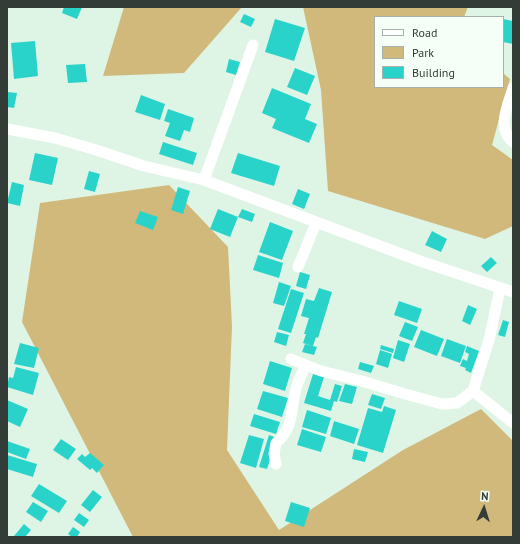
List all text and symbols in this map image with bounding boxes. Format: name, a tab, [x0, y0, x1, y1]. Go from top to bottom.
legend	[374, 16, 504, 88]
text: Road	[412, 25, 437, 40]
text: Park	[412, 45, 434, 60]
text: Building	[412, 65, 455, 80]
north arrow	[464, 488, 504, 528]
text: N	[481, 489, 489, 503]

